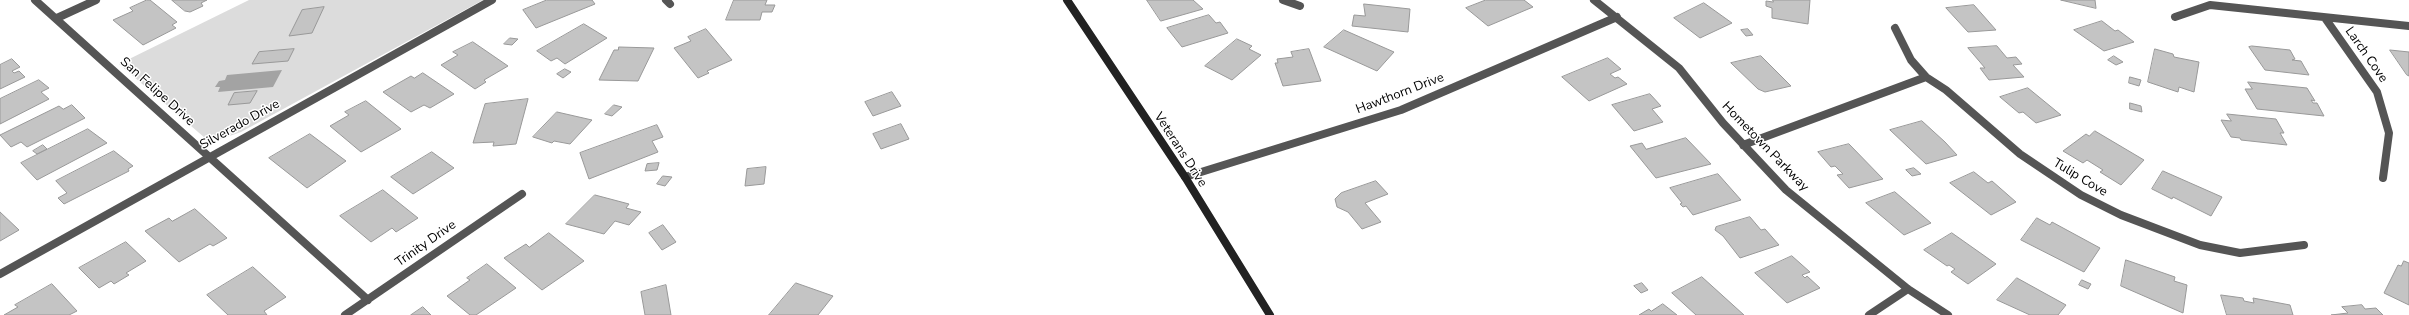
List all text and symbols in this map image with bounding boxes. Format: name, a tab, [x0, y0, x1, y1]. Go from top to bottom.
street label: Larch Cove	[2341, 24, 2391, 86]
street label: San Felipe Drive	[117, 54, 197, 130]
street label: Hawthorn Drive	[1354, 70, 1446, 118]
street label: Silverado Drive	[197, 97, 283, 153]
street label: Hometown Parkway	[1718, 99, 1812, 195]
street label: Veterans Drive	[1150, 110, 1210, 190]
street label: Tulip Cove	[2050, 156, 2110, 200]
street label: Trinity Drive	[393, 217, 459, 271]

